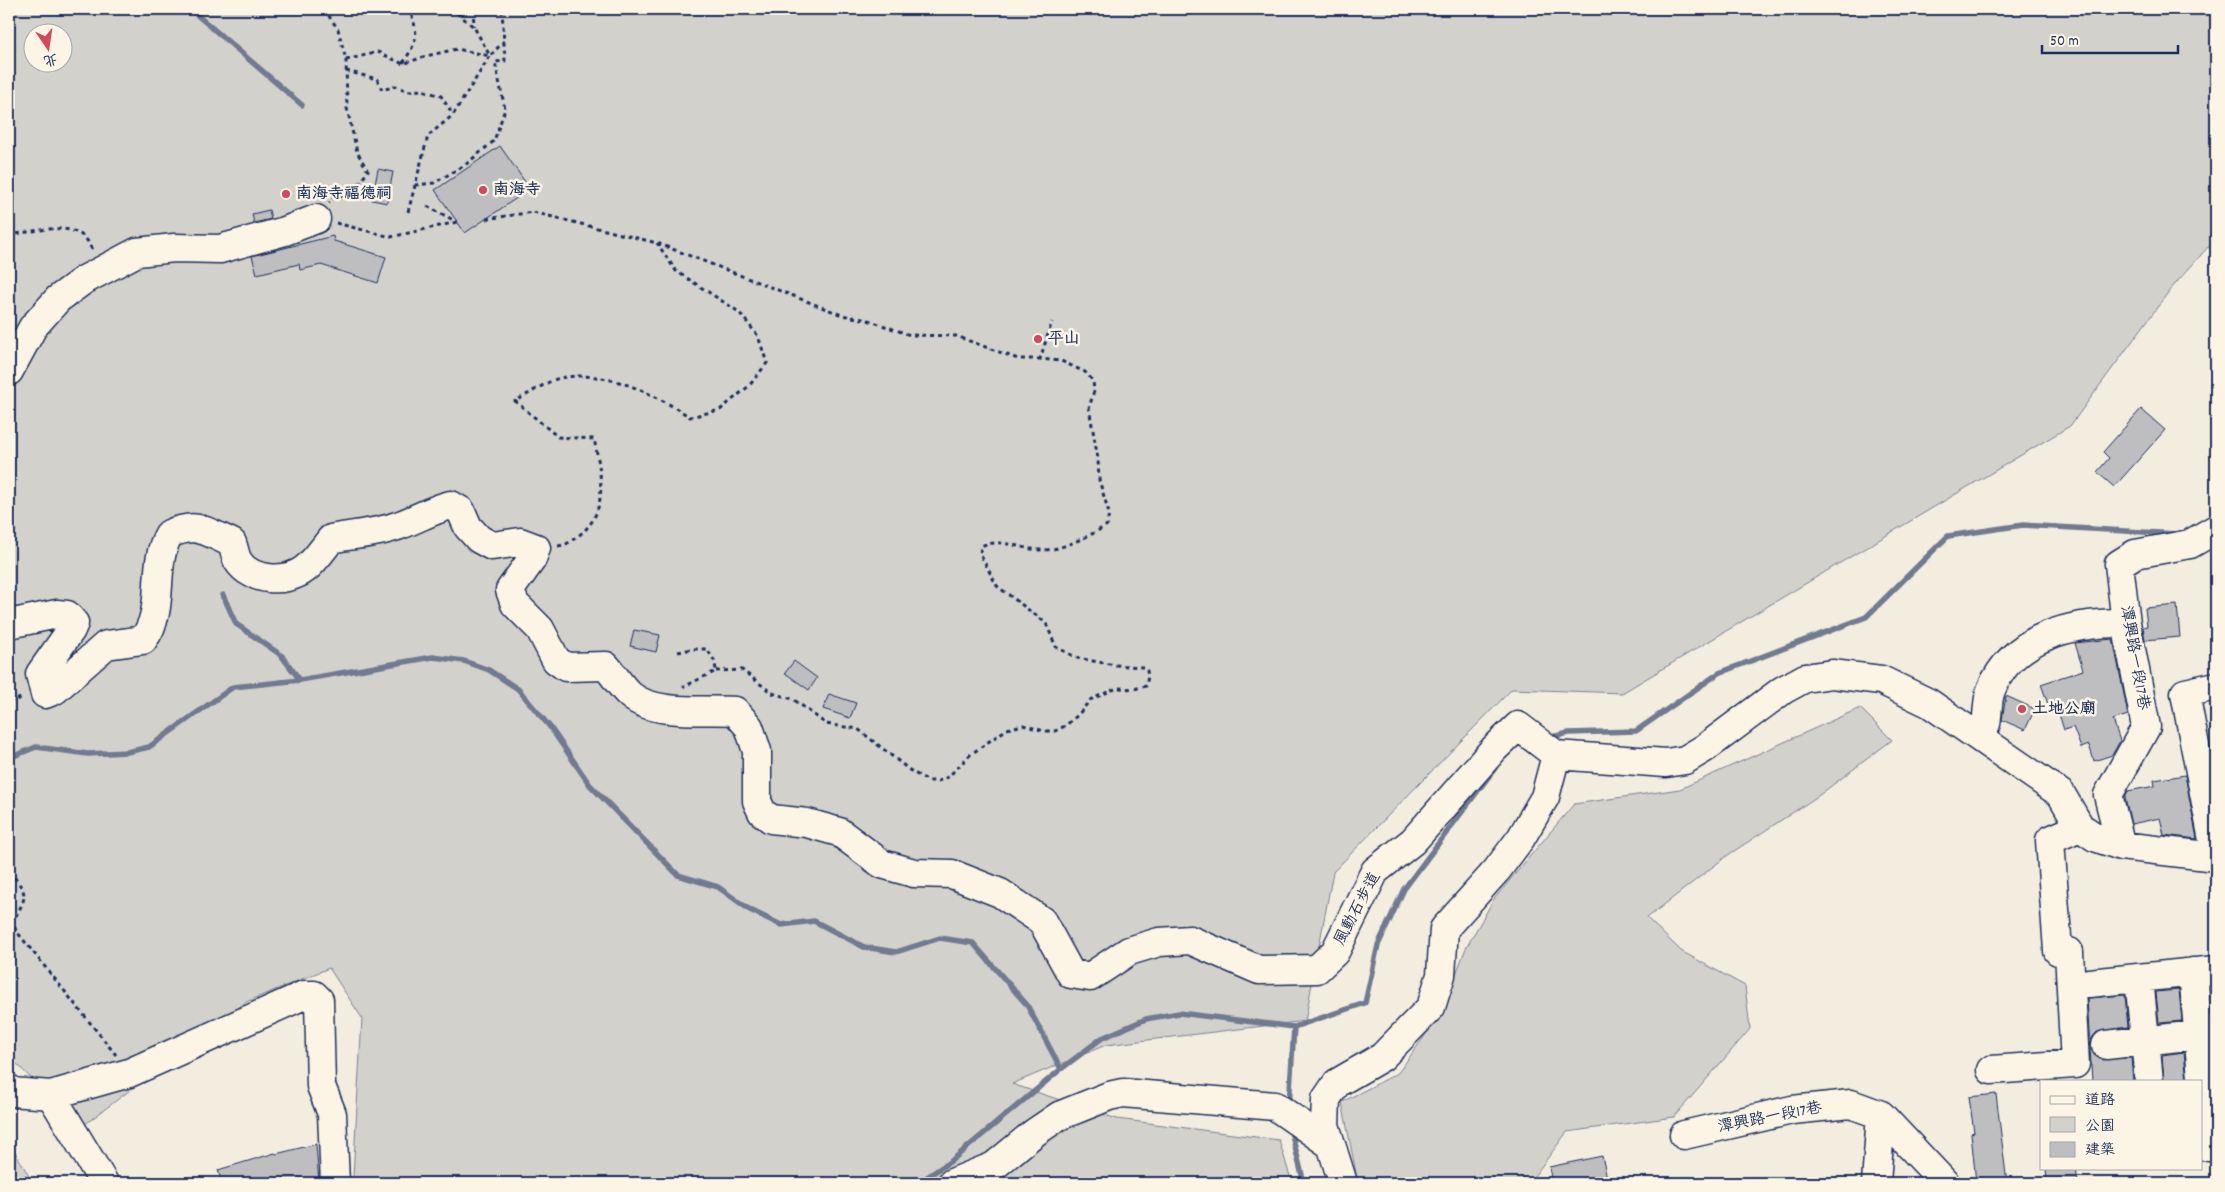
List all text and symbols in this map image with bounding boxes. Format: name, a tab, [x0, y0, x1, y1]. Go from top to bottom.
north arrow	[22, 22, 72, 72]
scale bar	[2042, 22, 2179, 54]
text: 50 m	[2050, 31, 2079, 53]
text: 北	[41, 47, 60, 70]
place label: 南海寺	[493, 179, 541, 202]
place label: 南海寺福德祠	[296, 183, 392, 206]
marker: 南海寺	[477, 184, 489, 196]
marker: 南海寺福德祠	[280, 188, 292, 200]
place label: 平山	[1048, 328, 1080, 351]
marker: 平山	[1032, 333, 1044, 345]
street label: 潭興路一段17巷	[2114, 604, 2154, 712]
place label: 土地公廟	[2032, 698, 2096, 721]
marker: 土地公廟	[2016, 703, 2028, 715]
street label: 風動石步道	[1329, 868, 1387, 950]
legend	[2040, 1080, 2202, 1170]
text: 道路	[2085, 1090, 2115, 1112]
street label: 潭興路一段17巷	[1716, 1097, 1824, 1139]
text: 公園	[2085, 1116, 2115, 1138]
text: 建築	[2085, 1140, 2115, 1162]

